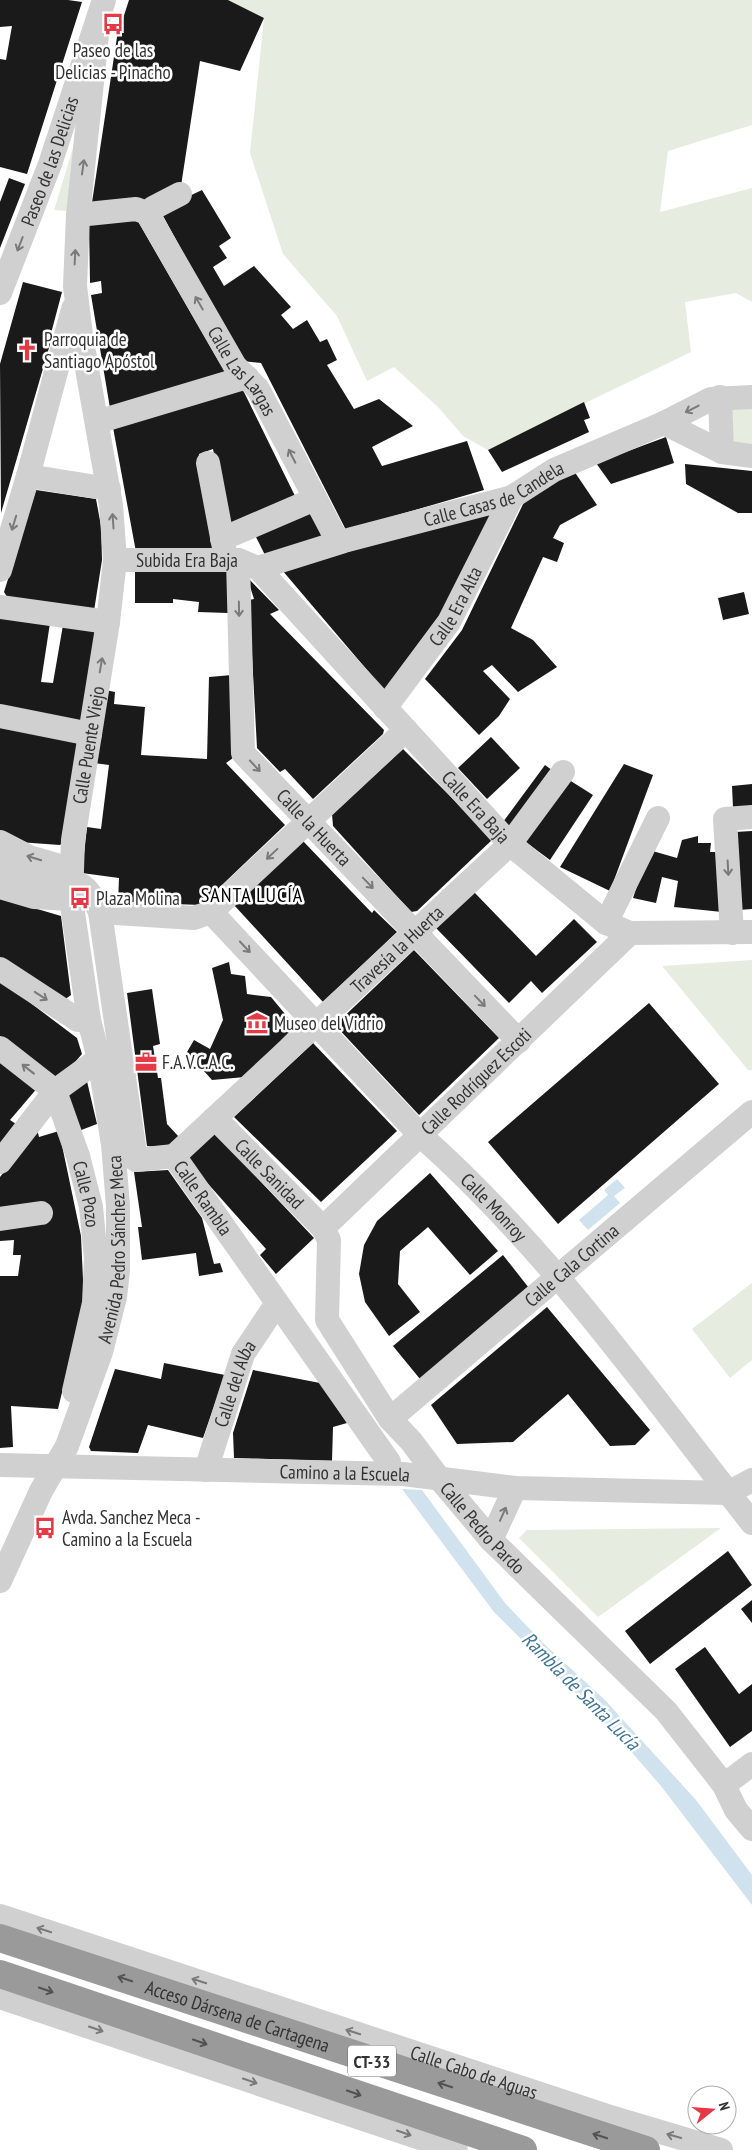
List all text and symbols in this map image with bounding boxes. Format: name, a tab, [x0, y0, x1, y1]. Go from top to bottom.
bus stop icon: Paseo de las Delicias - Pinacho	[100, 11, 126, 37]
place label: Paseo de las Delicias - Pinacho	[55, 38, 171, 84]
street label: Paseo de las Delicias	[15, 93, 84, 229]
one-way arrow	[79, 159, 89, 175]
one-way arrow	[15, 236, 24, 251]
one-way arrow	[71, 249, 80, 265]
one-way arrow	[193, 297, 203, 311]
street label: Calle Las Largas	[203, 322, 282, 420]
place label: Parroquia de Santiago Apóstol	[44, 327, 155, 373]
church icon: Parroquia de Santiago Apóstol	[14, 337, 40, 363]
one-way arrow	[685, 405, 700, 414]
one-way arrow	[287, 448, 297, 463]
street label: Calle Casas de Candela	[421, 455, 567, 532]
one-way arrow	[9, 514, 19, 530]
one-way arrow	[108, 514, 118, 530]
street label: Subida Era Baja	[136, 548, 238, 572]
street label: Calle Era Alta	[423, 562, 487, 651]
one-way arrow	[234, 600, 244, 616]
one-way arrow	[97, 657, 107, 673]
street label: Calle Puente Viejo	[67, 684, 110, 806]
one-way arrow	[249, 760, 261, 773]
street label: Calle Era Baja	[437, 766, 515, 848]
street label: Calle la Huerta	[272, 784, 357, 871]
one-way arrow	[266, 848, 279, 860]
one-way arrow	[27, 853, 43, 863]
one-way arrow	[723, 860, 733, 876]
one-way arrow	[362, 877, 374, 890]
district label: SANTA LUCÍA	[201, 882, 303, 908]
bus stop icon: Plaza Molina	[67, 885, 93, 911]
place label: Plaza Molina	[96, 886, 180, 910]
street label: Travesía la Huerta	[345, 900, 448, 998]
one-way arrow	[239, 941, 251, 954]
one-way arrow	[34, 991, 48, 1001]
one-way arrow	[474, 994, 486, 1007]
museum icon: Museo del Vidrio	[244, 1010, 270, 1036]
place label: Museo del Vidrio	[274, 1011, 383, 1035]
street label: Calle Rodríguez Escoti	[416, 1022, 536, 1140]
office icon: F.A.V.C.A.C.	[133, 1049, 159, 1075]
place label: F.A.V.C.A.C.	[162, 1050, 233, 1074]
one-way arrow	[21, 1064, 34, 1075]
street label: Calle Sanidad	[230, 1133, 309, 1214]
street label: Avenida Pedro Sánchez Meca	[92, 1154, 130, 1346]
street label: Calle Rambla	[169, 1156, 238, 1240]
street label: Calle Pozo	[68, 1158, 105, 1229]
street label: Calle Monroy	[456, 1168, 533, 1247]
street label: Calle Cala Cortina	[519, 1218, 624, 1312]
street label: Calle del Alba	[209, 1335, 261, 1430]
street label: Camino a la Escuela	[279, 1459, 412, 1487]
street label: Calle Pedro Pardo	[435, 1477, 530, 1579]
place label: Avda. Sanchez Meca - Camino a la Escuela	[62, 1505, 201, 1551]
one-way arrow	[498, 1507, 508, 1522]
bus stop icon: Avda. Sanchez Meca - Camino a la Escuela	[32, 1515, 58, 1541]
water label: Rambla de Santa Lucía	[516, 1626, 646, 1756]
one-way arrow	[37, 1925, 53, 1935]
one-way arrow	[118, 1974, 133, 1983]
street label: Acceso Dársena de Cartagena	[143, 1975, 333, 2057]
one-way arrow	[191, 1976, 207, 1986]
one-way arrow	[38, 1986, 54, 1995]
one-way arrow	[88, 2025, 103, 2034]
one-way arrow	[345, 2027, 361, 2037]
one-way arrow	[192, 2038, 208, 2047]
street label: Calle Cabo de Aguas	[407, 2040, 541, 2104]
road number: CT-33	[348, 2045, 396, 2076]
one-way arrow	[242, 2077, 257, 2086]
one-way arrow	[438, 2080, 454, 2089]
north arrow	[687, 2085, 737, 2135]
one-way arrow	[346, 2089, 362, 2099]
text: N	[715, 2100, 734, 2112]
one-way arrow	[396, 2128, 412, 2138]
one-way arrow	[592, 2130, 608, 2140]
one-way arrow	[666, 2131, 682, 2141]

